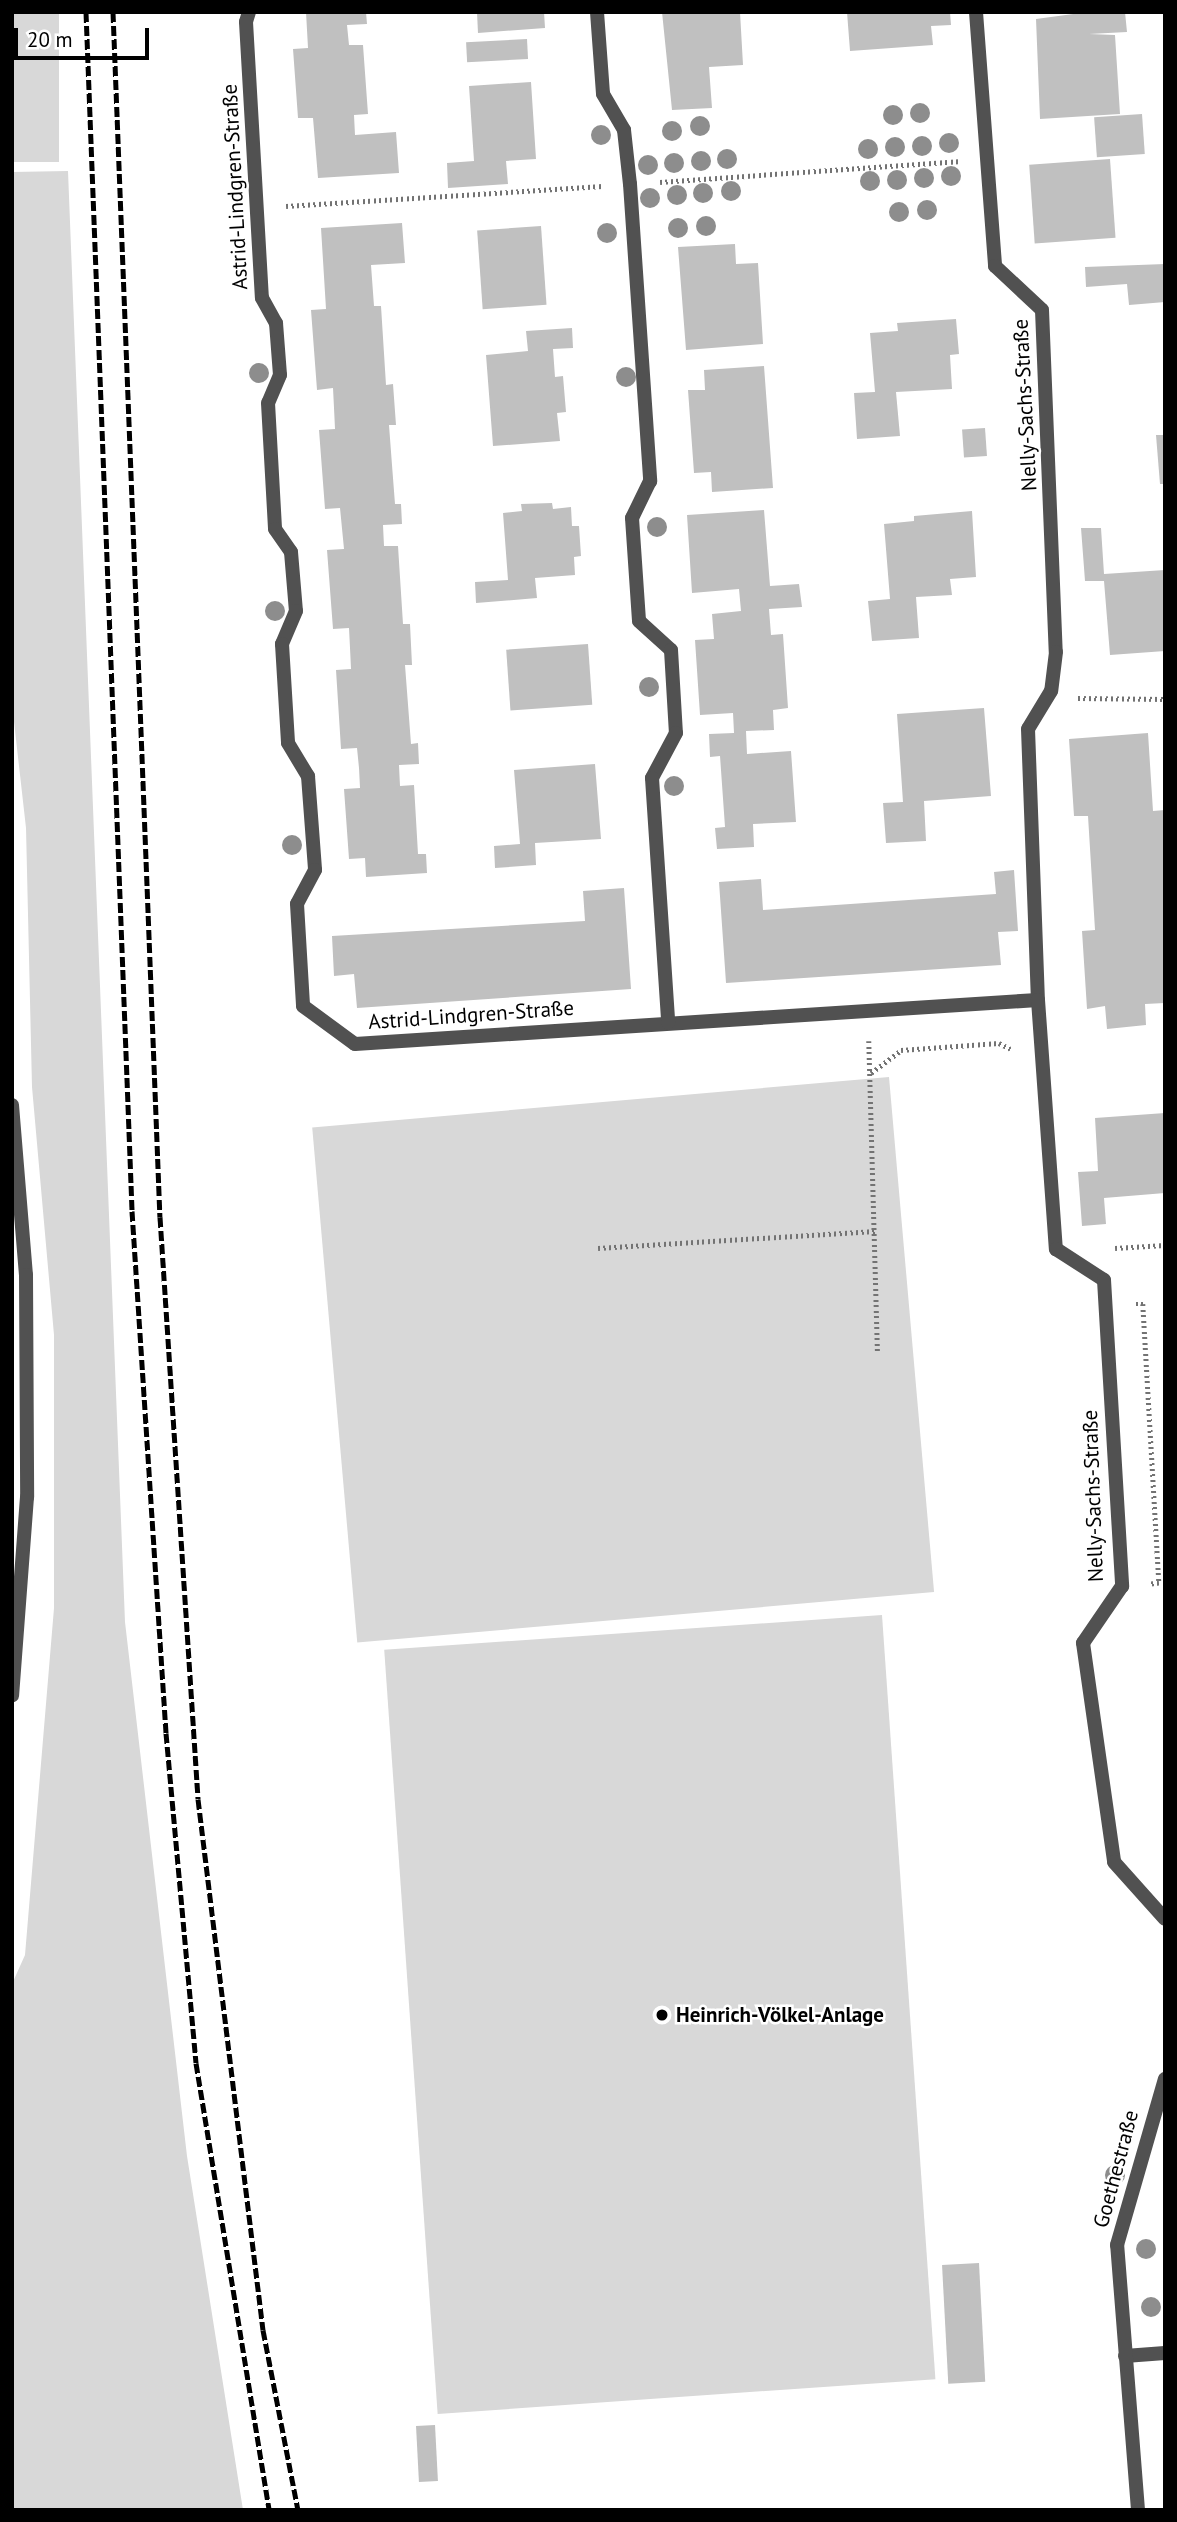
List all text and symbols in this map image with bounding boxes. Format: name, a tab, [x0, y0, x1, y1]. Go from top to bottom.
scale bar	[18, 14, 152, 58]
text: 20 m	[27, 26, 73, 53]
street label: Astrid-Lindgren-Straße	[217, 83, 253, 291]
street label: Nelly-Sachs-Straße	[1008, 318, 1042, 492]
street label: Astrid-Lindgren-Straße	[367, 995, 575, 1035]
street label: Nelly-Sachs-Straße	[1077, 1409, 1109, 1583]
place label: Heinrich-Völkel-Anlage	[676, 2002, 884, 2028]
marker: Heinrich-Völkel-Anlage	[654, 2007, 670, 2023]
street label: Goethestraße	[1088, 2107, 1144, 2231]

